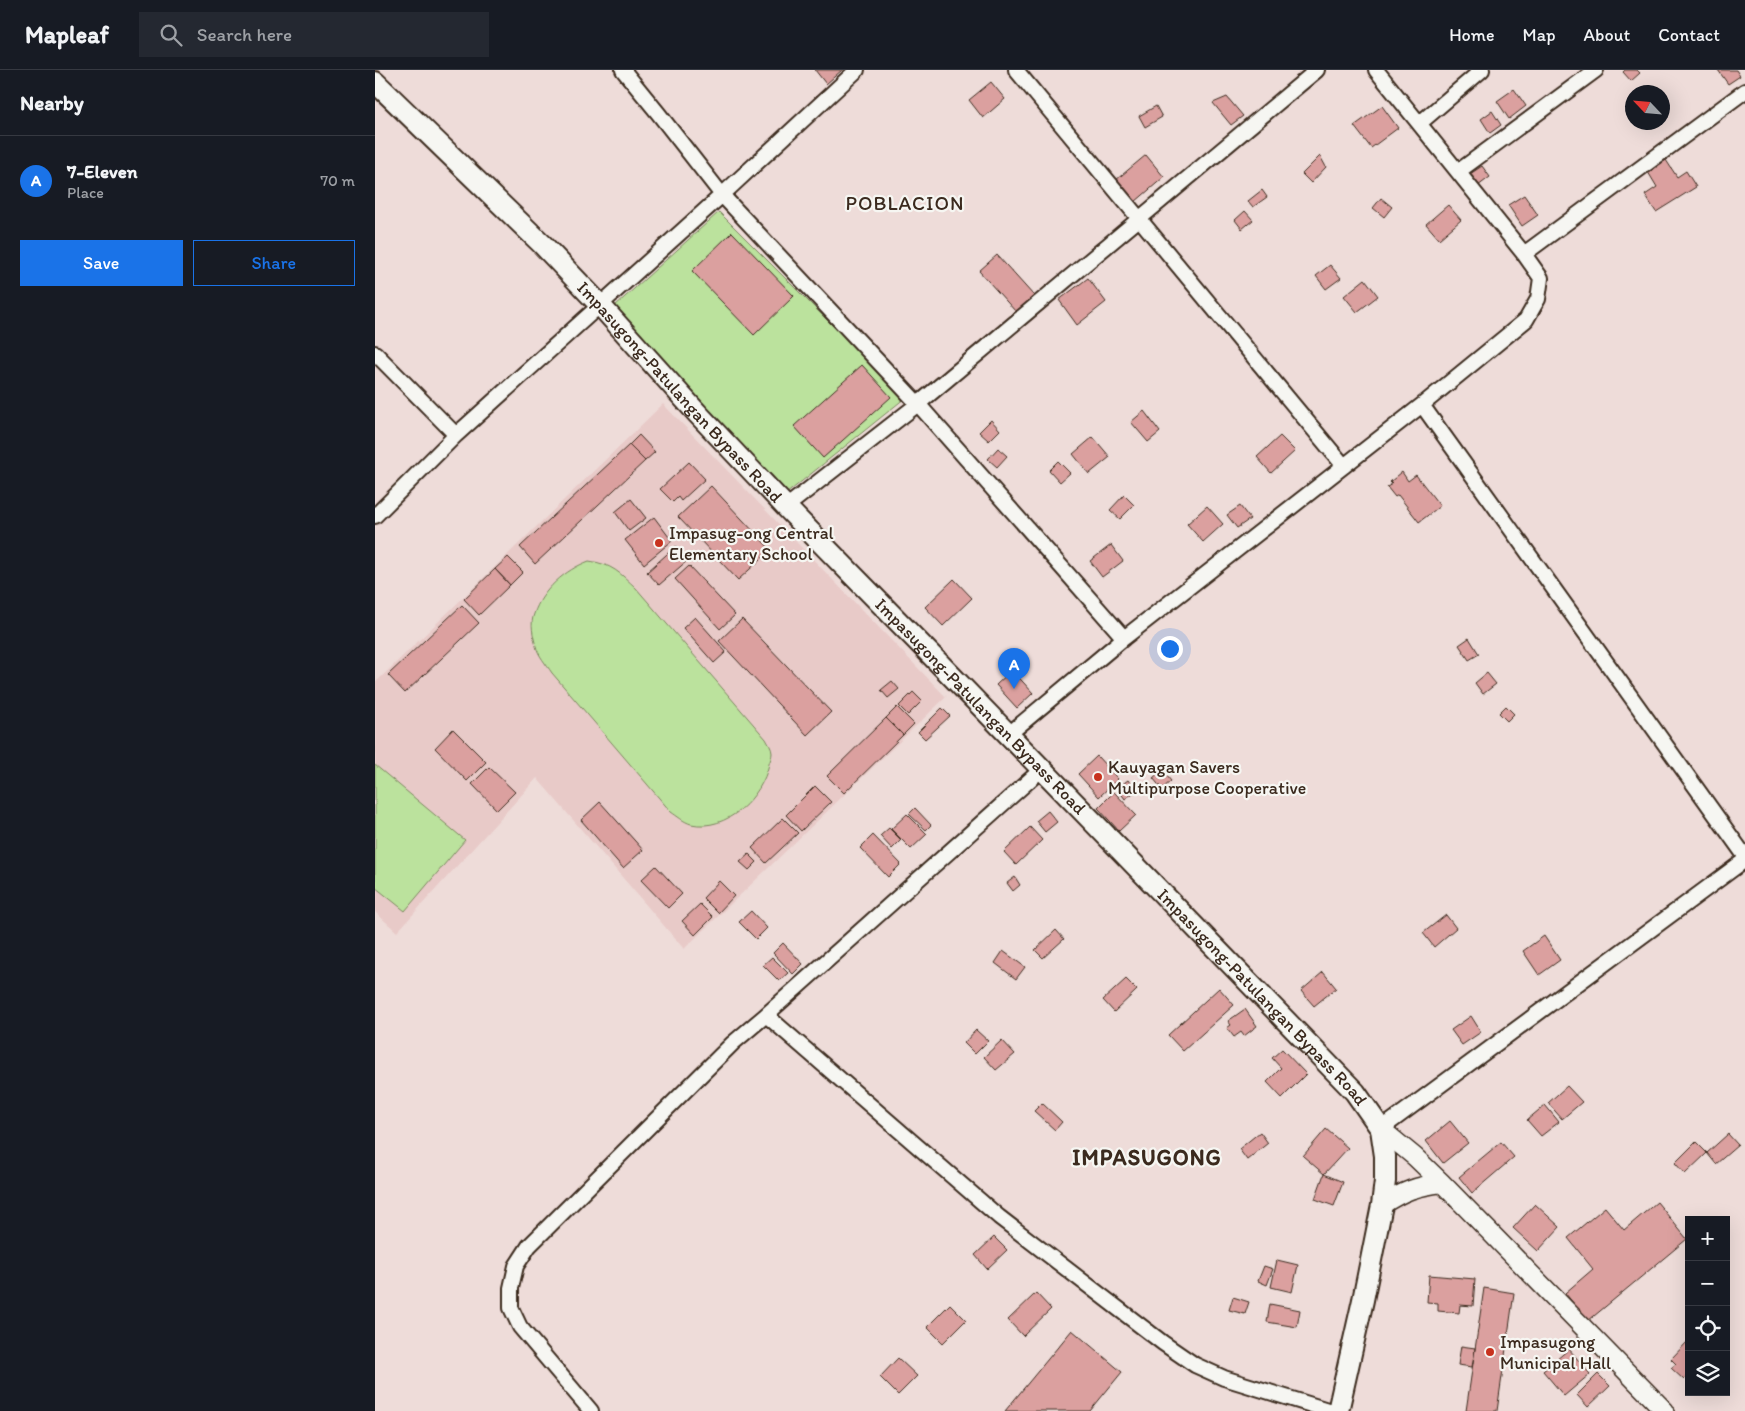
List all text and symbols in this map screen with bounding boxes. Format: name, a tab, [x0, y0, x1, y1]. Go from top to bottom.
search box	[139, 12, 489, 57]
text: Mapleaf	[25, 20, 109, 49]
icon: search	[157, 21, 185, 49]
text: Search here	[197, 23, 292, 46]
text: Home	[1449, 24, 1495, 46]
text: Map	[1523, 24, 1556, 46]
text: About	[1584, 24, 1630, 46]
text: Contact	[1658, 24, 1720, 46]
north arrow	[1625, 85, 1670, 130]
text: Nearby	[20, 90, 84, 115]
text: 7-Eleven	[67, 160, 138, 183]
text: A	[31, 171, 41, 190]
text: 70 m	[320, 171, 355, 190]
text: Place	[67, 183, 104, 202]
district label: POBLACION	[846, 191, 964, 215]
button: Save	[20, 240, 183, 286]
button: Share	[193, 240, 355, 286]
street label: Impasugong-Patulangan Bypass Road	[572, 277, 787, 507]
place label: Impasug-ong Central Elementary School	[669, 522, 834, 565]
marker: Impasug-ong Central Elementary School	[653, 537, 665, 549]
street label: Impasugong-Patulangan Bypass Road	[871, 594, 1091, 819]
your location	[1157, 636, 1183, 662]
pin: A	[998, 648, 1030, 689]
place label: Kauyagan Savers Multipurpose Cooperative	[1108, 756, 1306, 799]
marker: Kauyagan Savers Multipurpose Cooperative	[1092, 771, 1104, 783]
street label: Impasugong-Patulangan Bypass Road	[1153, 884, 1372, 1110]
district label: IMPASUGONG	[1072, 1144, 1222, 1171]
map controls	[1685, 1216, 1730, 1396]
button: +	[1685, 1216, 1730, 1261]
button: −	[1685, 1261, 1730, 1306]
button: locate	[1685, 1306, 1730, 1351]
place label: Impasugong Municipal Hall	[1500, 1331, 1611, 1374]
marker: Impasugong Municipal Hall	[1484, 1346, 1496, 1358]
button: layers	[1685, 1351, 1730, 1396]

